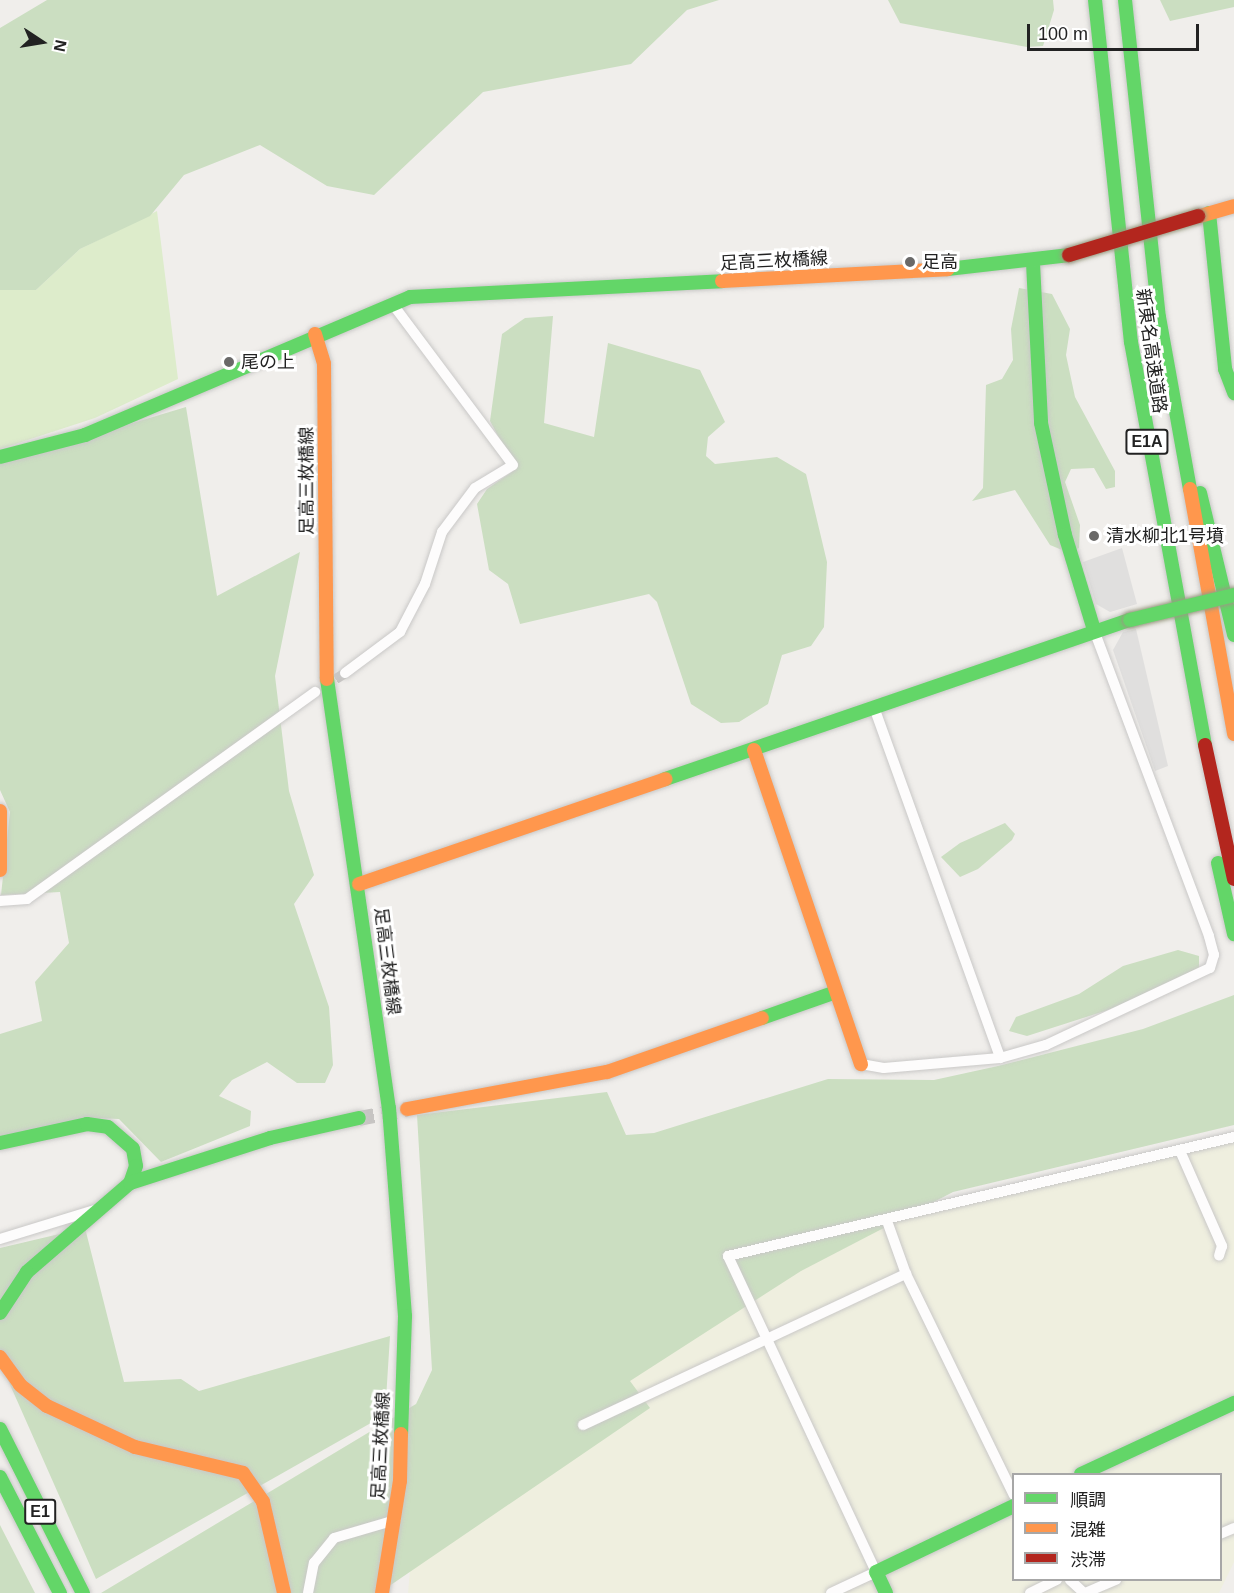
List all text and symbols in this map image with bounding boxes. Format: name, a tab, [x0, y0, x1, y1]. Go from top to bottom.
north arrow	[12, 12, 72, 72]
scale bar	[1030, 12, 1202, 50]
text: 100 m	[1038, 24, 1088, 44]
text: N	[51, 38, 70, 53]
street label: 足高三枚橋線	[720, 247, 828, 275]
place label: 足高	[922, 251, 958, 273]
marker: 足高	[903, 255, 917, 269]
street label: 新東名高速道路	[1132, 287, 1170, 415]
place label: 尾の上	[241, 351, 295, 373]
marker: 尾の上	[222, 355, 236, 369]
street label: 足高三枚橋線	[296, 427, 318, 535]
road number: E1A	[1124, 429, 1170, 455]
place label: 清水柳北1号墳	[1106, 525, 1224, 547]
marker: 清水柳北1号墳	[1087, 529, 1101, 543]
street label: 足高三枚橋線	[370, 906, 404, 1016]
street label: 足高三枚橋線	[367, 1392, 395, 1500]
legend	[1012, 1473, 1222, 1581]
text: 順調	[1070, 1490, 1106, 1510]
road number: E1	[24, 1499, 57, 1525]
text: 混雑	[1070, 1520, 1106, 1540]
text: 渋滞	[1070, 1550, 1106, 1570]

